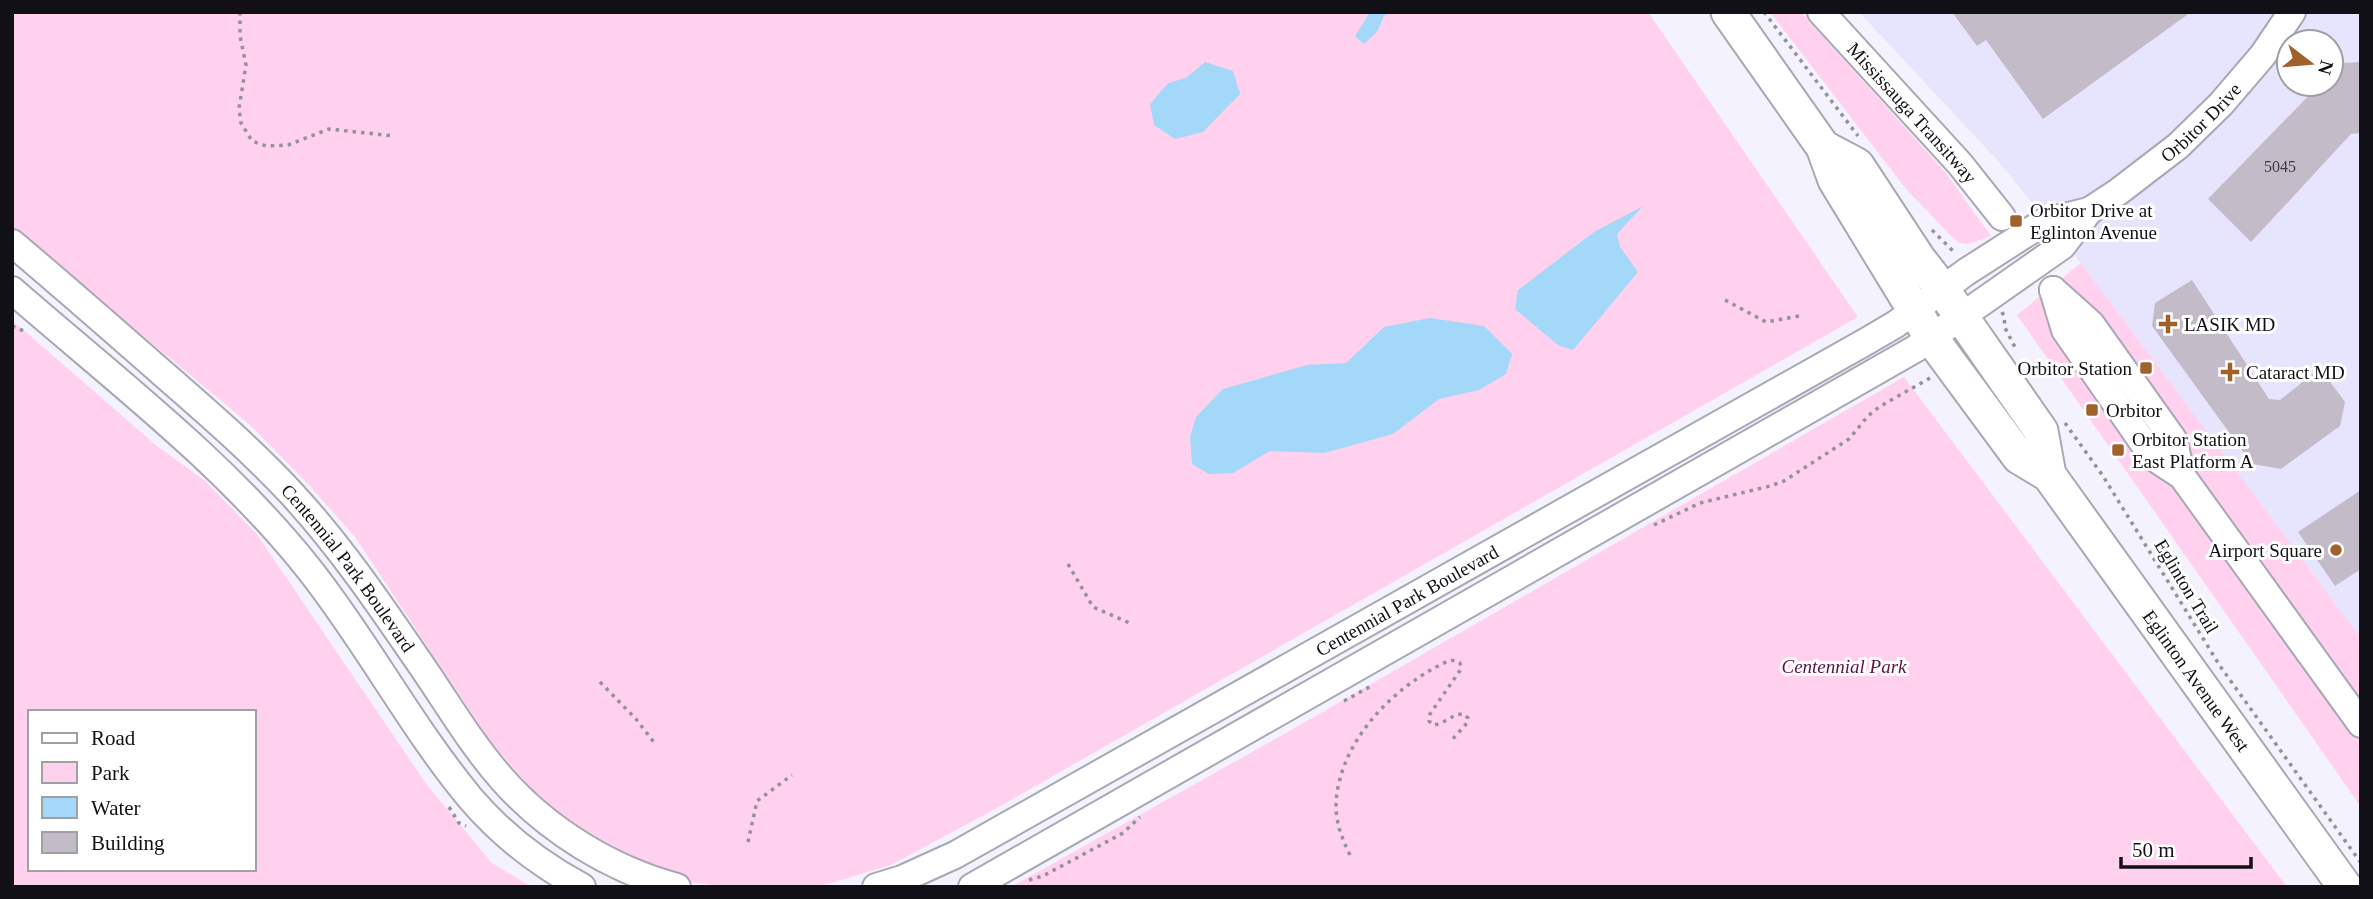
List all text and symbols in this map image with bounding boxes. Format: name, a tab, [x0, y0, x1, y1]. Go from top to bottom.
north arrow	[2275, 28, 2345, 98]
street label: Mississauga Transitway	[1843, 38, 1981, 188]
text: N	[2314, 58, 2338, 77]
street label: Orbitor Drive	[2157, 79, 2245, 166]
house number: 5045	[2264, 158, 2296, 175]
place label: Orbitor Drive at Eglinton Avenue	[2030, 200, 2157, 243]
marker: Orbitor Drive at Eglinton Avenue	[2008, 213, 2024, 229]
marker: LASIK MD	[2158, 314, 2178, 334]
place label: LASIK MD	[2184, 314, 2275, 335]
place label: Orbitor Station	[2017, 358, 2132, 379]
marker: Orbitor Station	[2138, 360, 2154, 376]
marker: Cataract MD	[2220, 362, 2240, 382]
place label: Cataract MD	[2246, 362, 2345, 383]
place label: Orbitor	[2106, 400, 2163, 421]
marker: Orbitor	[2084, 402, 2100, 418]
place label: Orbitor Station East Platform A	[2132, 429, 2254, 472]
marker: Orbitor Station East Platform A	[2110, 442, 2126, 458]
street label: Centennial Park Boulevard	[277, 480, 419, 656]
street label: Eglinton Trail	[2150, 535, 2223, 637]
place label: Airport Square	[2209, 540, 2322, 561]
street label: Centennial Park Boulevard	[1312, 541, 1502, 660]
marker: Airport Square	[2328, 542, 2344, 558]
street label: Eglinton Avenue West	[2138, 606, 2254, 756]
park label: Centennial Park	[1781, 656, 1907, 677]
legend	[28, 710, 256, 871]
text: Road	[91, 726, 136, 750]
text: Park	[91, 761, 130, 785]
text: Water	[91, 796, 141, 820]
scale bar	[2121, 825, 2250, 869]
text: Building	[91, 831, 165, 855]
text: 50 m	[2132, 838, 2175, 862]

